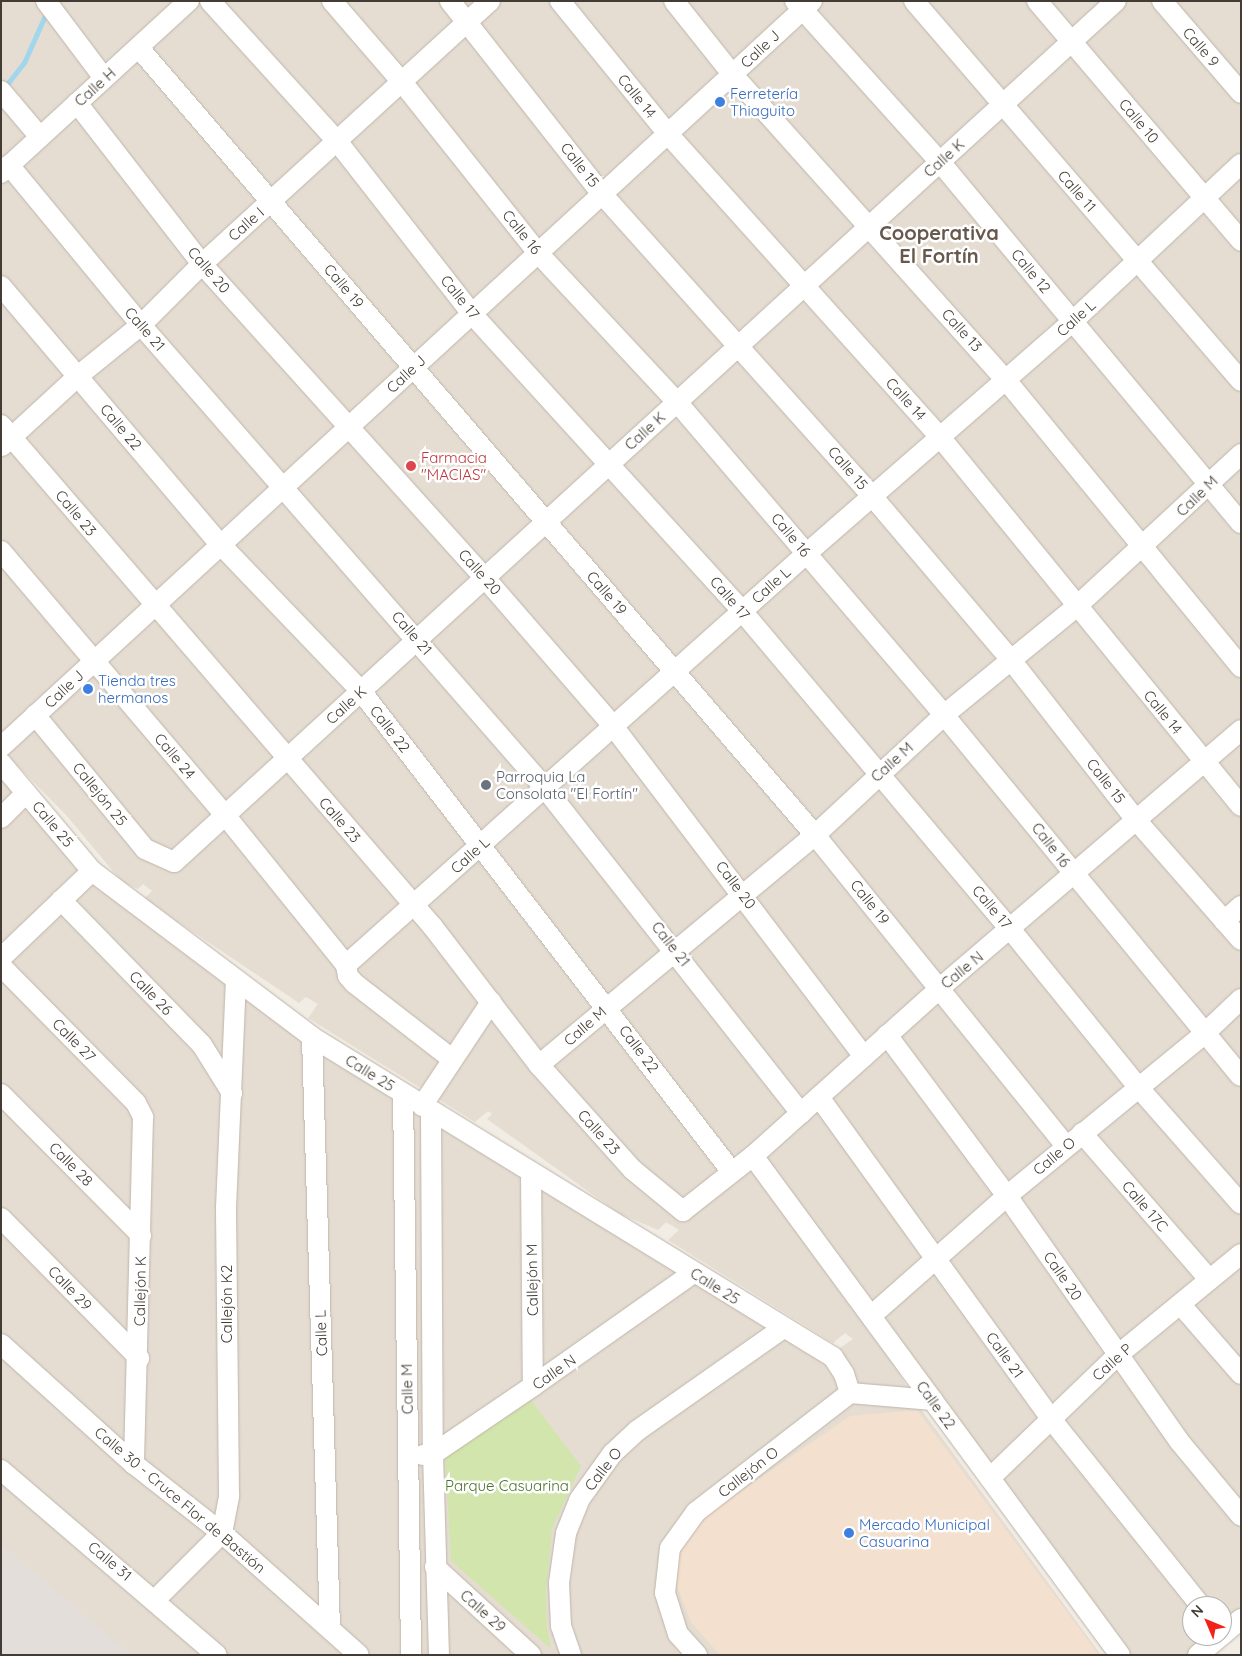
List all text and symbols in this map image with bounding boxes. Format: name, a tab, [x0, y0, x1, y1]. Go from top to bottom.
street label: Calle 9	[1179, 24, 1223, 70]
street label: Calle J	[737, 26, 783, 72]
street label: Calle H	[71, 64, 119, 110]
street label: Calle 14	[614, 70, 660, 122]
place label: Ferretería Thiaguito	[730, 84, 798, 119]
street label: Calle 10	[1115, 95, 1163, 147]
marker: Ferretería Thiaguito	[714, 96, 726, 108]
street label: Calle K	[920, 135, 968, 181]
street label: Calle 15	[557, 139, 603, 191]
street label: Calle 11	[1054, 166, 1100, 216]
street label: Calle I	[224, 203, 268, 245]
street label: Calle 16	[499, 206, 545, 258]
district label: Cooperativa El Fortín	[879, 220, 999, 267]
street label: Calle 20	[184, 243, 234, 297]
street label: Calle 12	[1007, 245, 1055, 297]
street label: Calle 19	[320, 260, 368, 312]
street label: Calle 17	[437, 271, 483, 323]
street label: Calle L	[1053, 296, 1099, 340]
street label: Calle 21	[121, 303, 169, 355]
street label: Calle 13	[938, 305, 986, 355]
street label: Calle J	[383, 351, 429, 397]
street label: Calle 14	[882, 374, 930, 424]
street label: Calle 22	[96, 400, 146, 454]
street label: Calle K	[621, 408, 669, 454]
street label: Calle 15	[824, 442, 872, 494]
place label: Farmacia "MACIAS"	[421, 448, 487, 483]
marker: Farmacia "MACIAS"	[405, 460, 417, 472]
street label: Calle M	[1173, 472, 1221, 520]
street label: Calle 23	[52, 486, 100, 540]
street label: Calle 16	[767, 509, 815, 561]
street label: Calle 20	[455, 545, 505, 599]
street label: Calle L	[748, 563, 794, 607]
street label: Calle 19	[583, 567, 631, 619]
street label: Calle 17	[706, 573, 754, 623]
street label: Calle 21	[388, 607, 436, 659]
street label: Calle J	[41, 666, 87, 712]
place label: Tienda tres hermanos	[98, 671, 176, 706]
street label: Calle K	[322, 682, 370, 728]
marker: Tienda tres hermanos	[82, 683, 94, 695]
street label: Calle 14	[1140, 686, 1186, 738]
street label: Calle 22	[366, 702, 414, 756]
street label: Calle 24	[151, 729, 199, 783]
street label: Calle M	[867, 738, 917, 786]
street label: Calle 15	[1083, 755, 1129, 807]
street label: Callejón 25	[69, 759, 131, 829]
place label: Parroquia La Consolata "El Fortín"	[496, 767, 638, 802]
marker: Parroquia La Consolata "El Fortín"	[480, 779, 492, 791]
street label: Calle 23	[315, 794, 365, 846]
street label: Calle 25	[29, 797, 77, 851]
street label: Calle 16	[1028, 819, 1074, 871]
street label: Calle L	[447, 833, 493, 877]
street label: Calle 20	[712, 857, 760, 913]
street label: Calle 19	[847, 876, 893, 928]
street label: Calle 17	[969, 882, 1015, 932]
street label: Calle 21	[648, 918, 694, 970]
street label: Calle N	[937, 948, 987, 992]
street label: Calle 26	[126, 967, 176, 1019]
street label: Calle M	[560, 1003, 610, 1049]
street label: Calle 27	[49, 1015, 99, 1065]
street label: Calle 22	[615, 1022, 663, 1076]
street label: Calle 25	[342, 1051, 398, 1095]
street label: Calle 23	[574, 1106, 624, 1158]
street label: Calle O	[1029, 1133, 1079, 1179]
street label: Calle 28	[45, 1138, 97, 1190]
street label: Calle 17C	[1118, 1177, 1172, 1235]
street label: Callejón M	[522, 1244, 542, 1316]
street label: Calle 20	[1040, 1248, 1086, 1304]
street label: Callejón K	[130, 1256, 150, 1326]
street label: Calle 29	[44, 1262, 96, 1314]
street label: Calle 25	[687, 1264, 743, 1308]
street label: Callejón K2	[218, 1265, 236, 1343]
street label: Calle L	[311, 1310, 331, 1356]
street label: Calle 21	[982, 1329, 1028, 1381]
street label: Calle P	[1088, 1340, 1136, 1384]
street label: Calle N	[529, 1351, 579, 1393]
street label: Calle M	[398, 1364, 416, 1414]
street label: Calle 22	[913, 1378, 959, 1432]
street label: Calle 30 - Cruce Flor de Bastión	[91, 1423, 269, 1577]
street label: Callejón O	[714, 1443, 782, 1501]
street label: Calle O	[581, 1444, 625, 1494]
park label: Parque Casuarina	[445, 1477, 569, 1495]
place label: Mercado Municipal Casuarina	[859, 1515, 990, 1550]
marker: Mercado Municipal Casuarina	[843, 1527, 855, 1539]
street label: Calle 31	[84, 1538, 136, 1584]
street label: Calle 29	[457, 1586, 509, 1636]
north arrow	[1182, 1596, 1232, 1646]
text: N	[1187, 1601, 1207, 1621]

